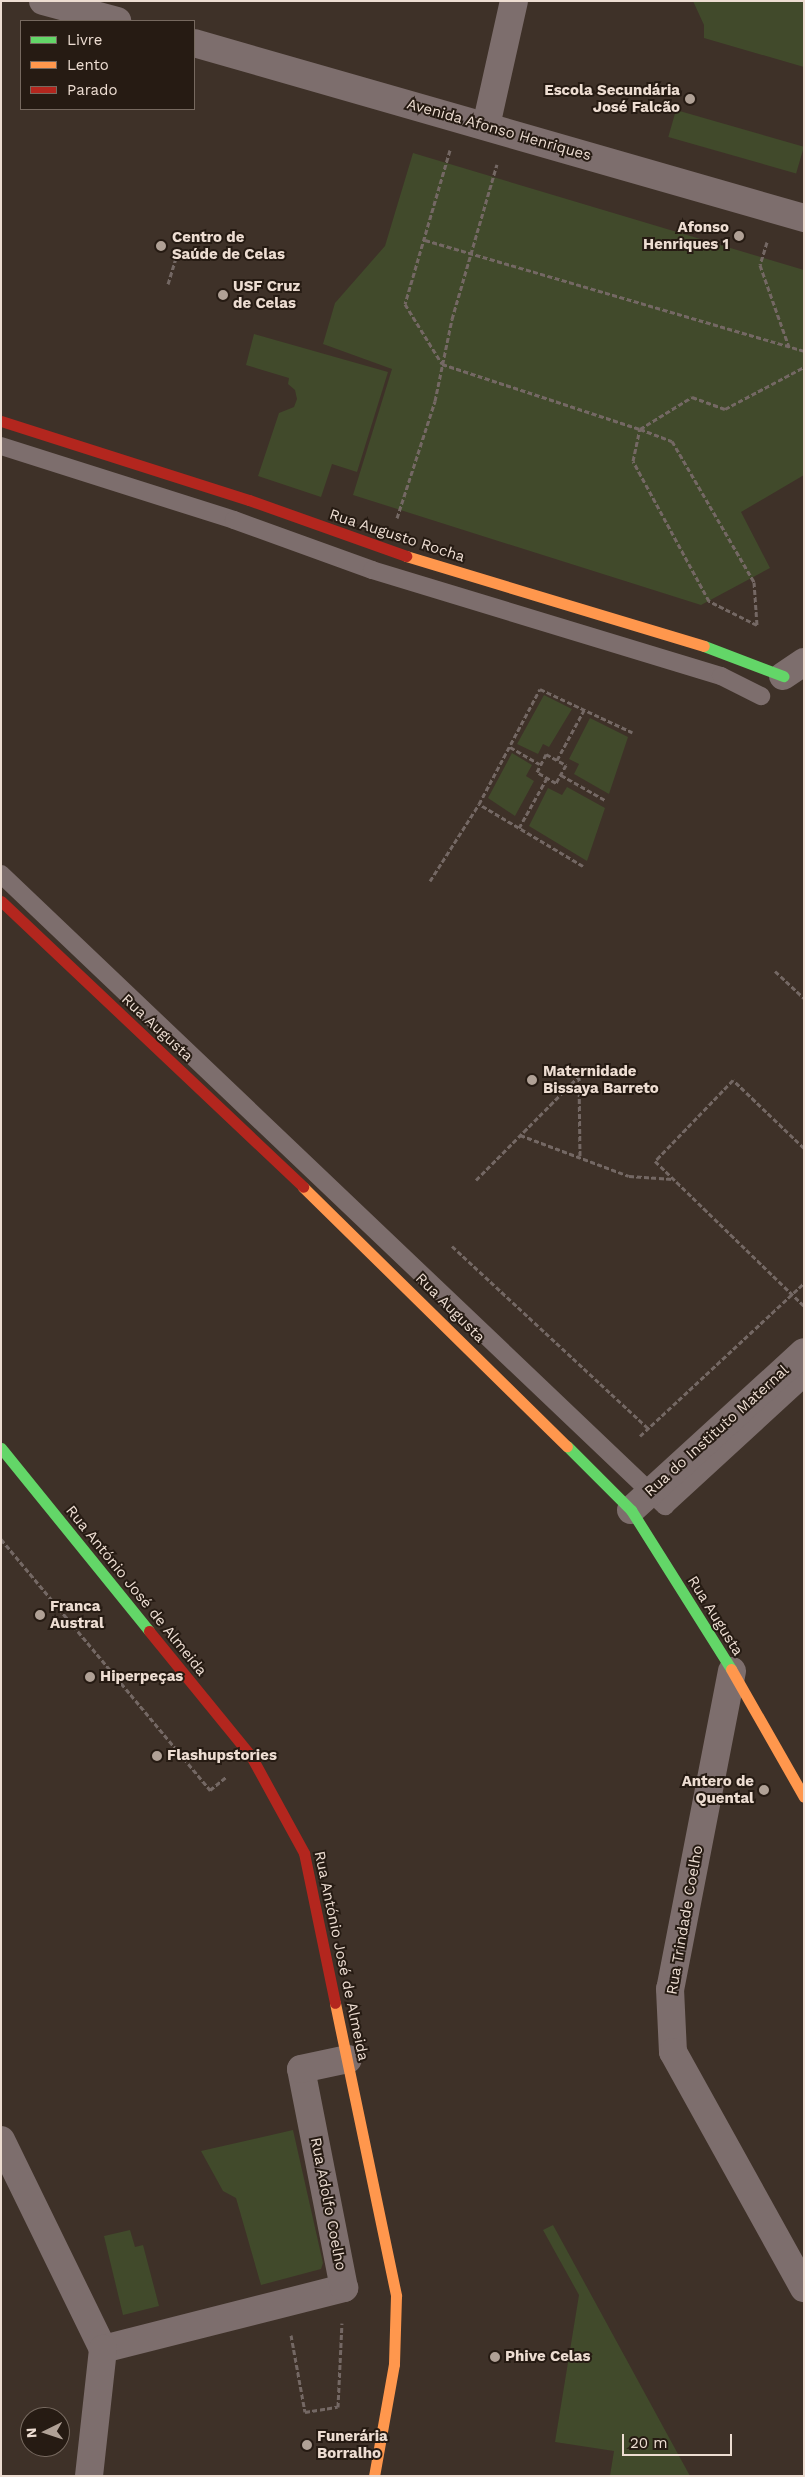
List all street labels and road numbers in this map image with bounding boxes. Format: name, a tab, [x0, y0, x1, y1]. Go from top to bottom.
street label: Avenida Afonso Henriques	[404, 95, 594, 165]
street label: Rua Augusto Rocha	[327, 505, 467, 567]
street label: Rua Augusta	[117, 990, 197, 1066]
street label: Rua Augusta	[411, 1269, 489, 1347]
street label: Rua do Instituto Maternal	[641, 1361, 793, 1501]
street label: Rua António José de Almeida	[61, 1501, 211, 1681]
street label: Rua Augusta	[683, 1572, 747, 1660]
street label: Rua Trindade Coelho	[663, 1844, 707, 1996]
street label: Rua António José de Almeida	[310, 1849, 372, 2063]
street label: Rua Adolfo Coelho	[306, 2136, 350, 2272]

